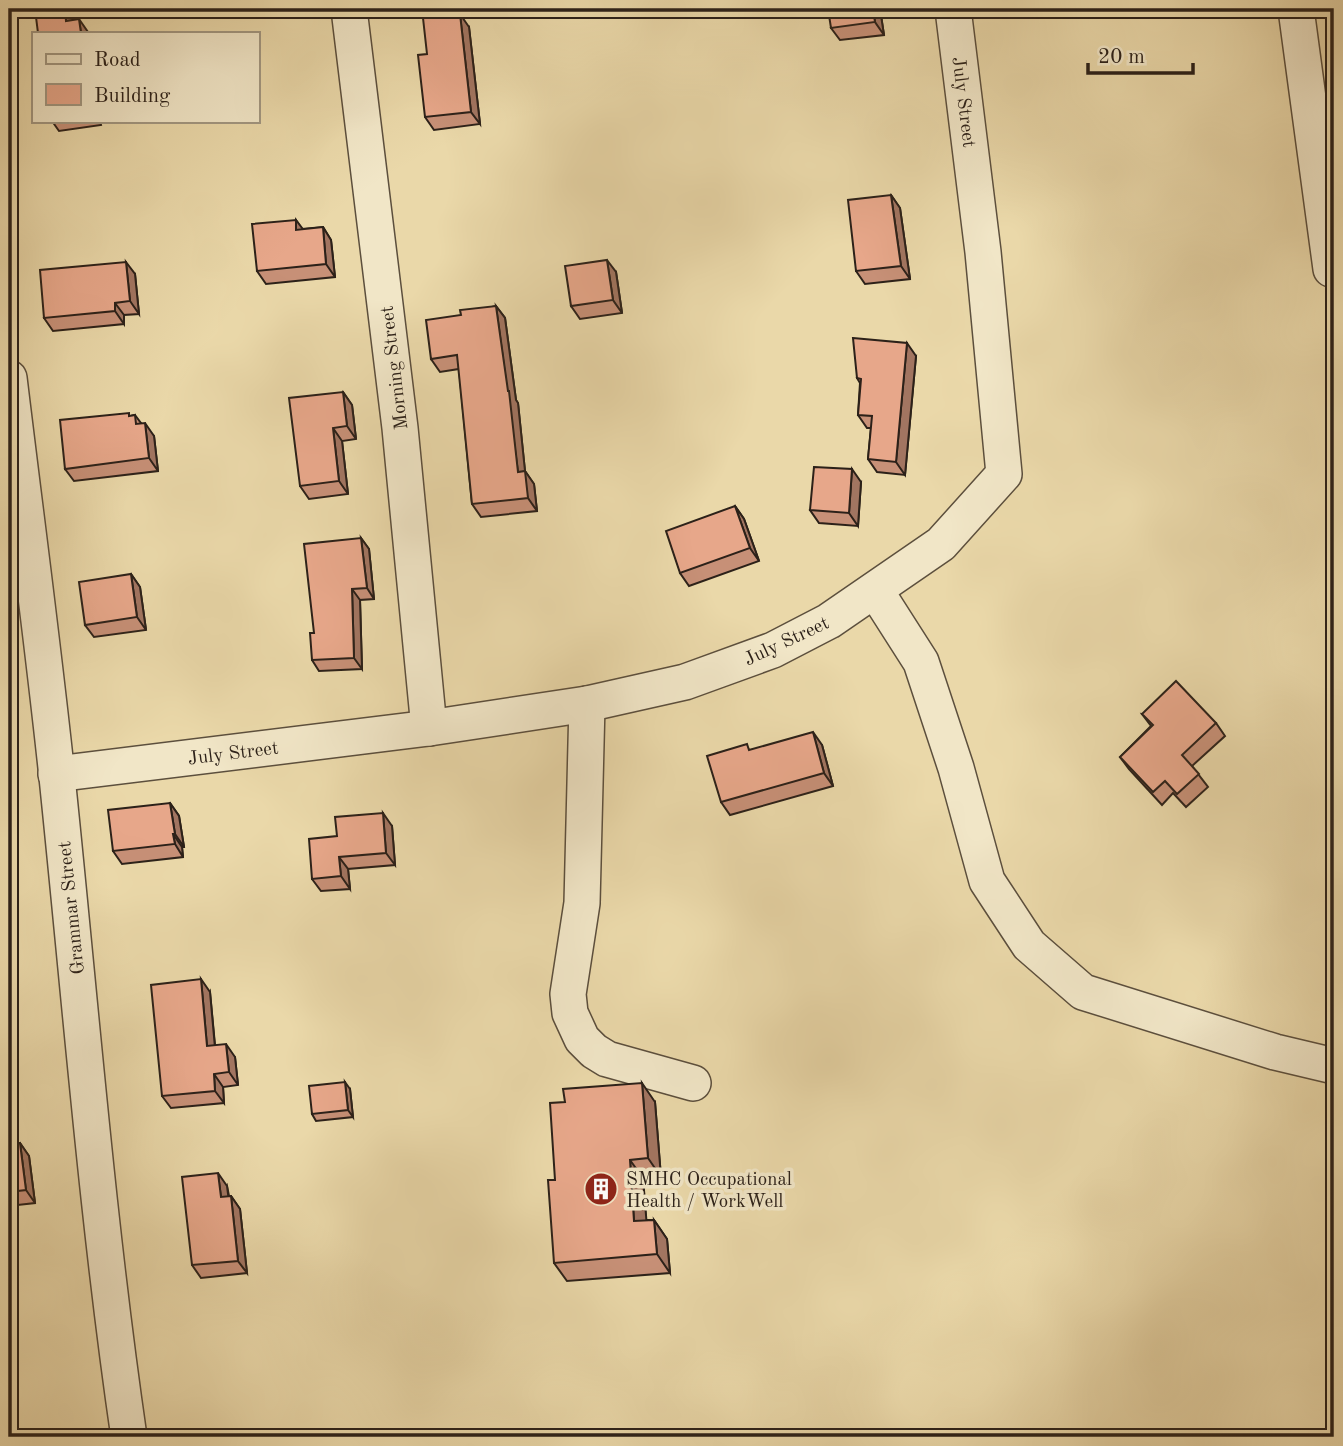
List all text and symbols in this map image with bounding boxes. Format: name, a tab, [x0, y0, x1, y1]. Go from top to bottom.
legend	[32, 32, 259, 122]
scale bar	[1088, 32, 1192, 76]
text: 20 m	[1098, 47, 1145, 68]
text: Road	[94, 50, 141, 71]
street label: July Street	[948, 56, 978, 149]
text: Building	[94, 86, 171, 107]
street label: Morning Street	[378, 305, 413, 431]
street label: July Street	[742, 614, 832, 670]
street label: July Street	[187, 739, 280, 769]
street label: Grammar Street	[56, 840, 89, 975]
building icon: SMHC Occupational Health / WorkWell	[582, 1170, 620, 1208]
place label: SMHC Occupational Health / WorkWell	[626, 1171, 792, 1212]

